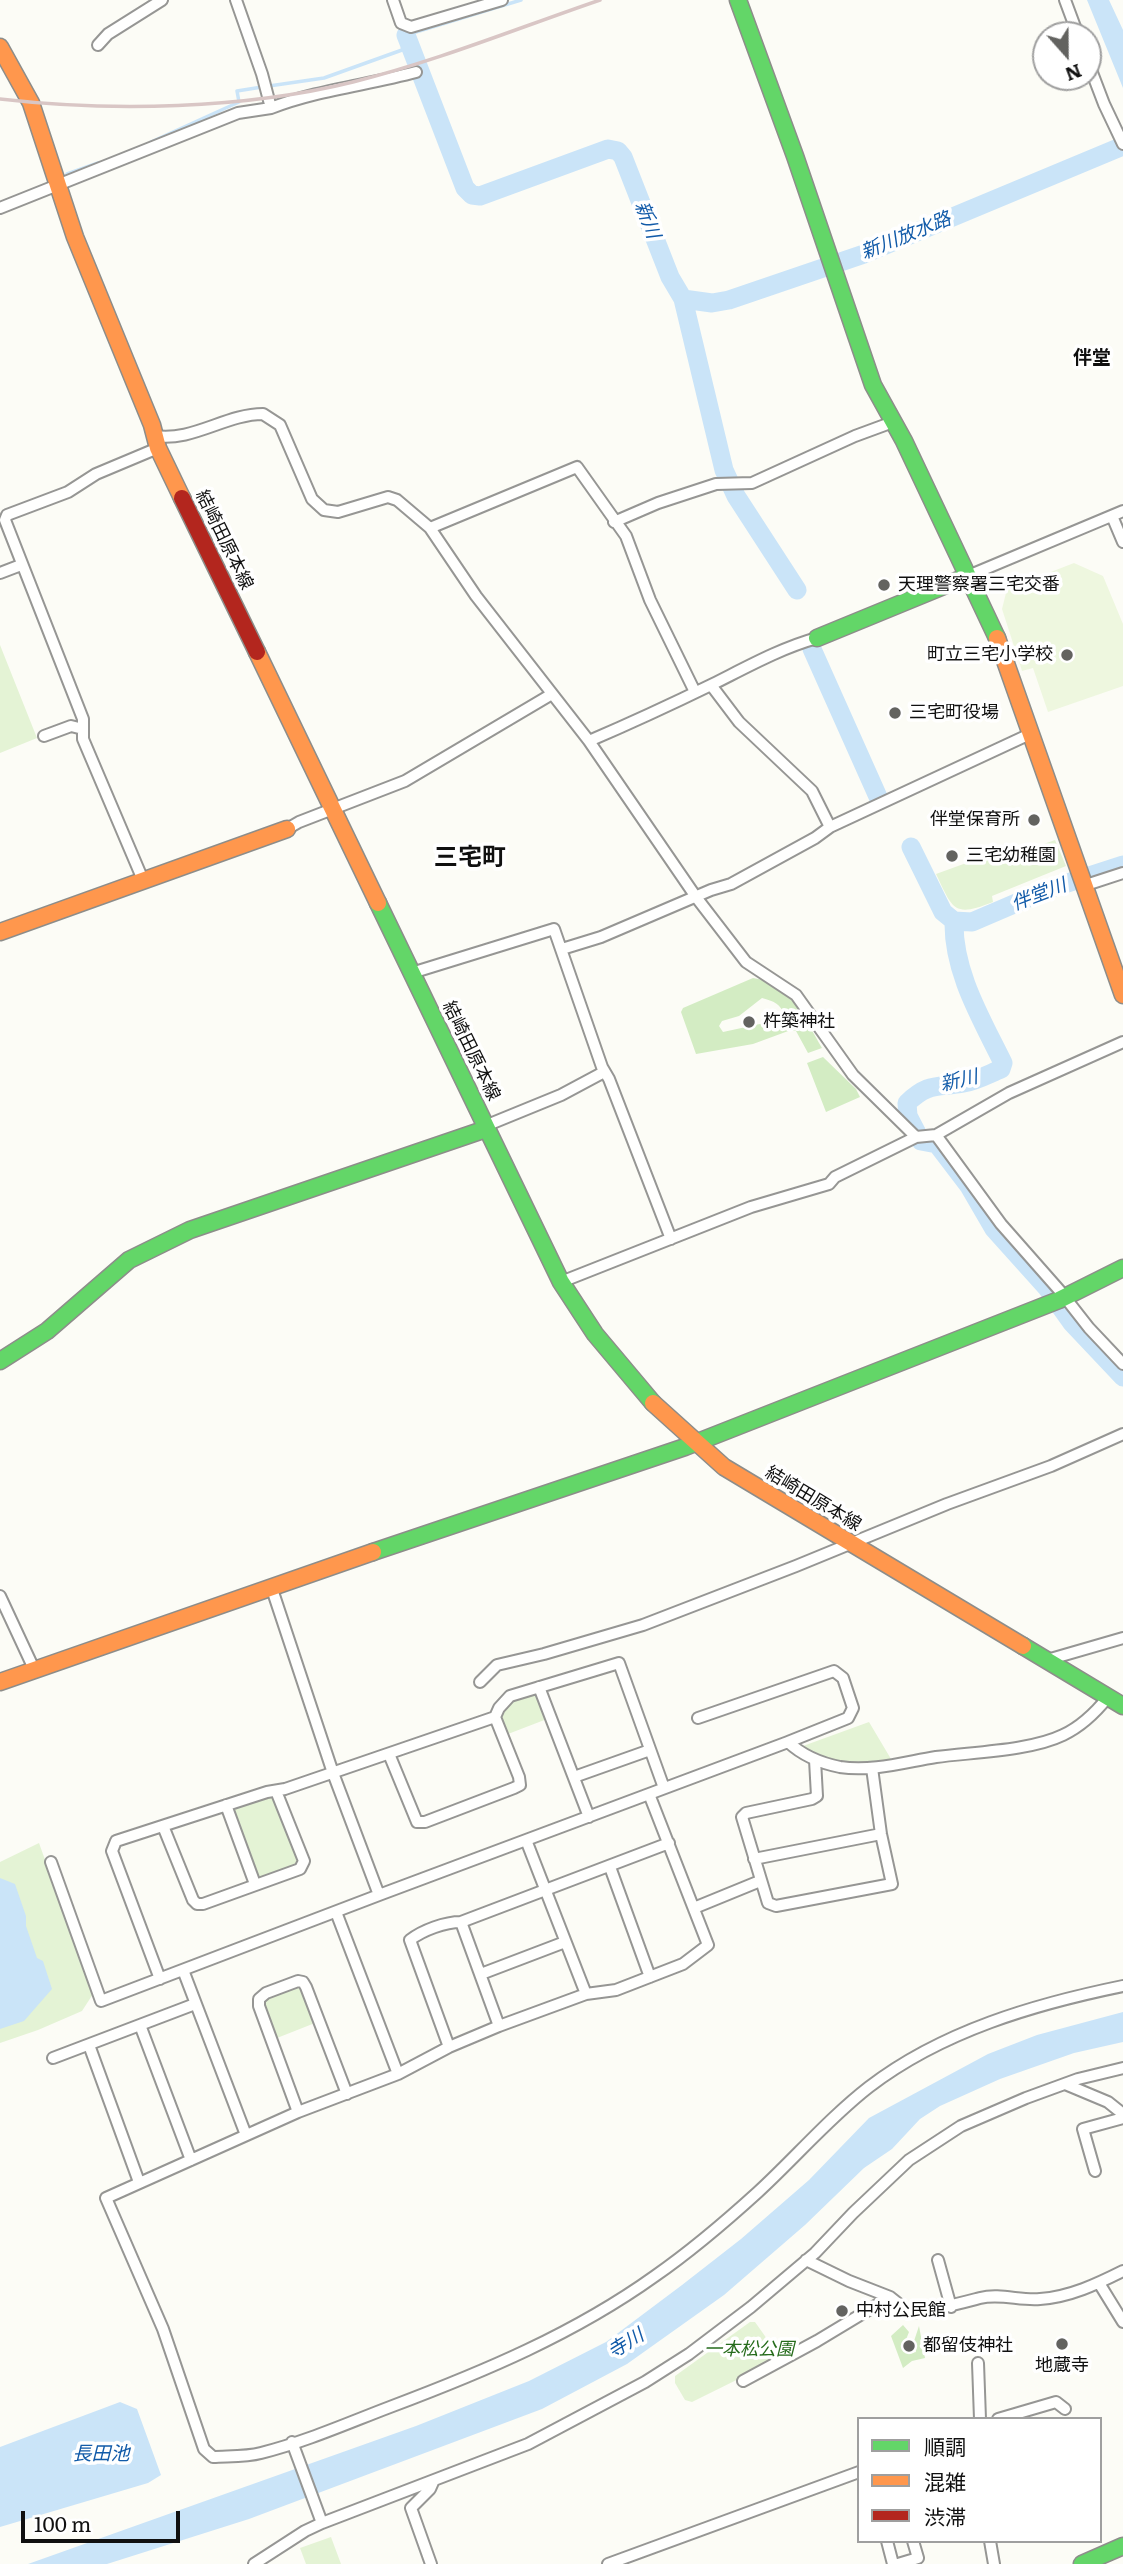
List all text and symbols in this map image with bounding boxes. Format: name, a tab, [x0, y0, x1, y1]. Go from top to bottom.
north arrow	[1032, 21, 1102, 91]
text: N	[1061, 58, 1086, 90]
water label: 新川	[630, 198, 664, 242]
water label: 新川放水路	[858, 208, 954, 264]
district label: 伴堂	[1073, 347, 1111, 369]
street label: 結崎田原本線	[191, 487, 257, 593]
place label: 天理警察署三宅交番	[898, 574, 1060, 596]
marker: 天理警察署三宅交番	[876, 577, 892, 593]
place label: 町立三宅小学校	[927, 644, 1053, 666]
marker: 町立三宅小学校	[1059, 647, 1075, 663]
place label: 三宅町役場	[909, 702, 999, 724]
marker: 三宅町役場	[887, 705, 903, 721]
place label: 伴堂保育所	[930, 809, 1020, 831]
marker: 伴堂保育所	[1026, 812, 1042, 828]
district label: 三宅町	[434, 844, 506, 872]
place label: 三宅幼稚園	[966, 845, 1056, 867]
marker: 三宅幼稚園	[944, 848, 960, 864]
water label: 伴堂川	[1008, 874, 1070, 916]
street label: 結崎田原本線	[438, 998, 504, 1104]
place label: 杵築神社	[763, 1011, 835, 1033]
marker: 杵築神社	[741, 1014, 757, 1030]
water label: 新川	[938, 1066, 980, 1096]
street label: 結崎田原本線	[761, 1462, 865, 1536]
place label: 中村公民館	[856, 2300, 946, 2322]
marker: 中村公民館	[834, 2303, 850, 2319]
water label: 寺川	[604, 2324, 648, 2364]
place label: 都留伎神社	[923, 2335, 1013, 2357]
marker: 地蔵寺	[1054, 2336, 1070, 2352]
marker: 都留伎神社	[901, 2338, 917, 2354]
park label: 一本松公園	[704, 2339, 794, 2361]
place label: 地蔵寺	[1035, 2355, 1089, 2377]
legend	[857, 2417, 1102, 2543]
text: 順調	[924, 2430, 966, 2461]
water label: 長田池	[73, 2443, 129, 2465]
text: 混雑	[924, 2465, 966, 2496]
scale bar	[24, 2498, 184, 2542]
text: 渋滞	[924, 2500, 966, 2531]
text: 100 m	[34, 2507, 91, 2538]

